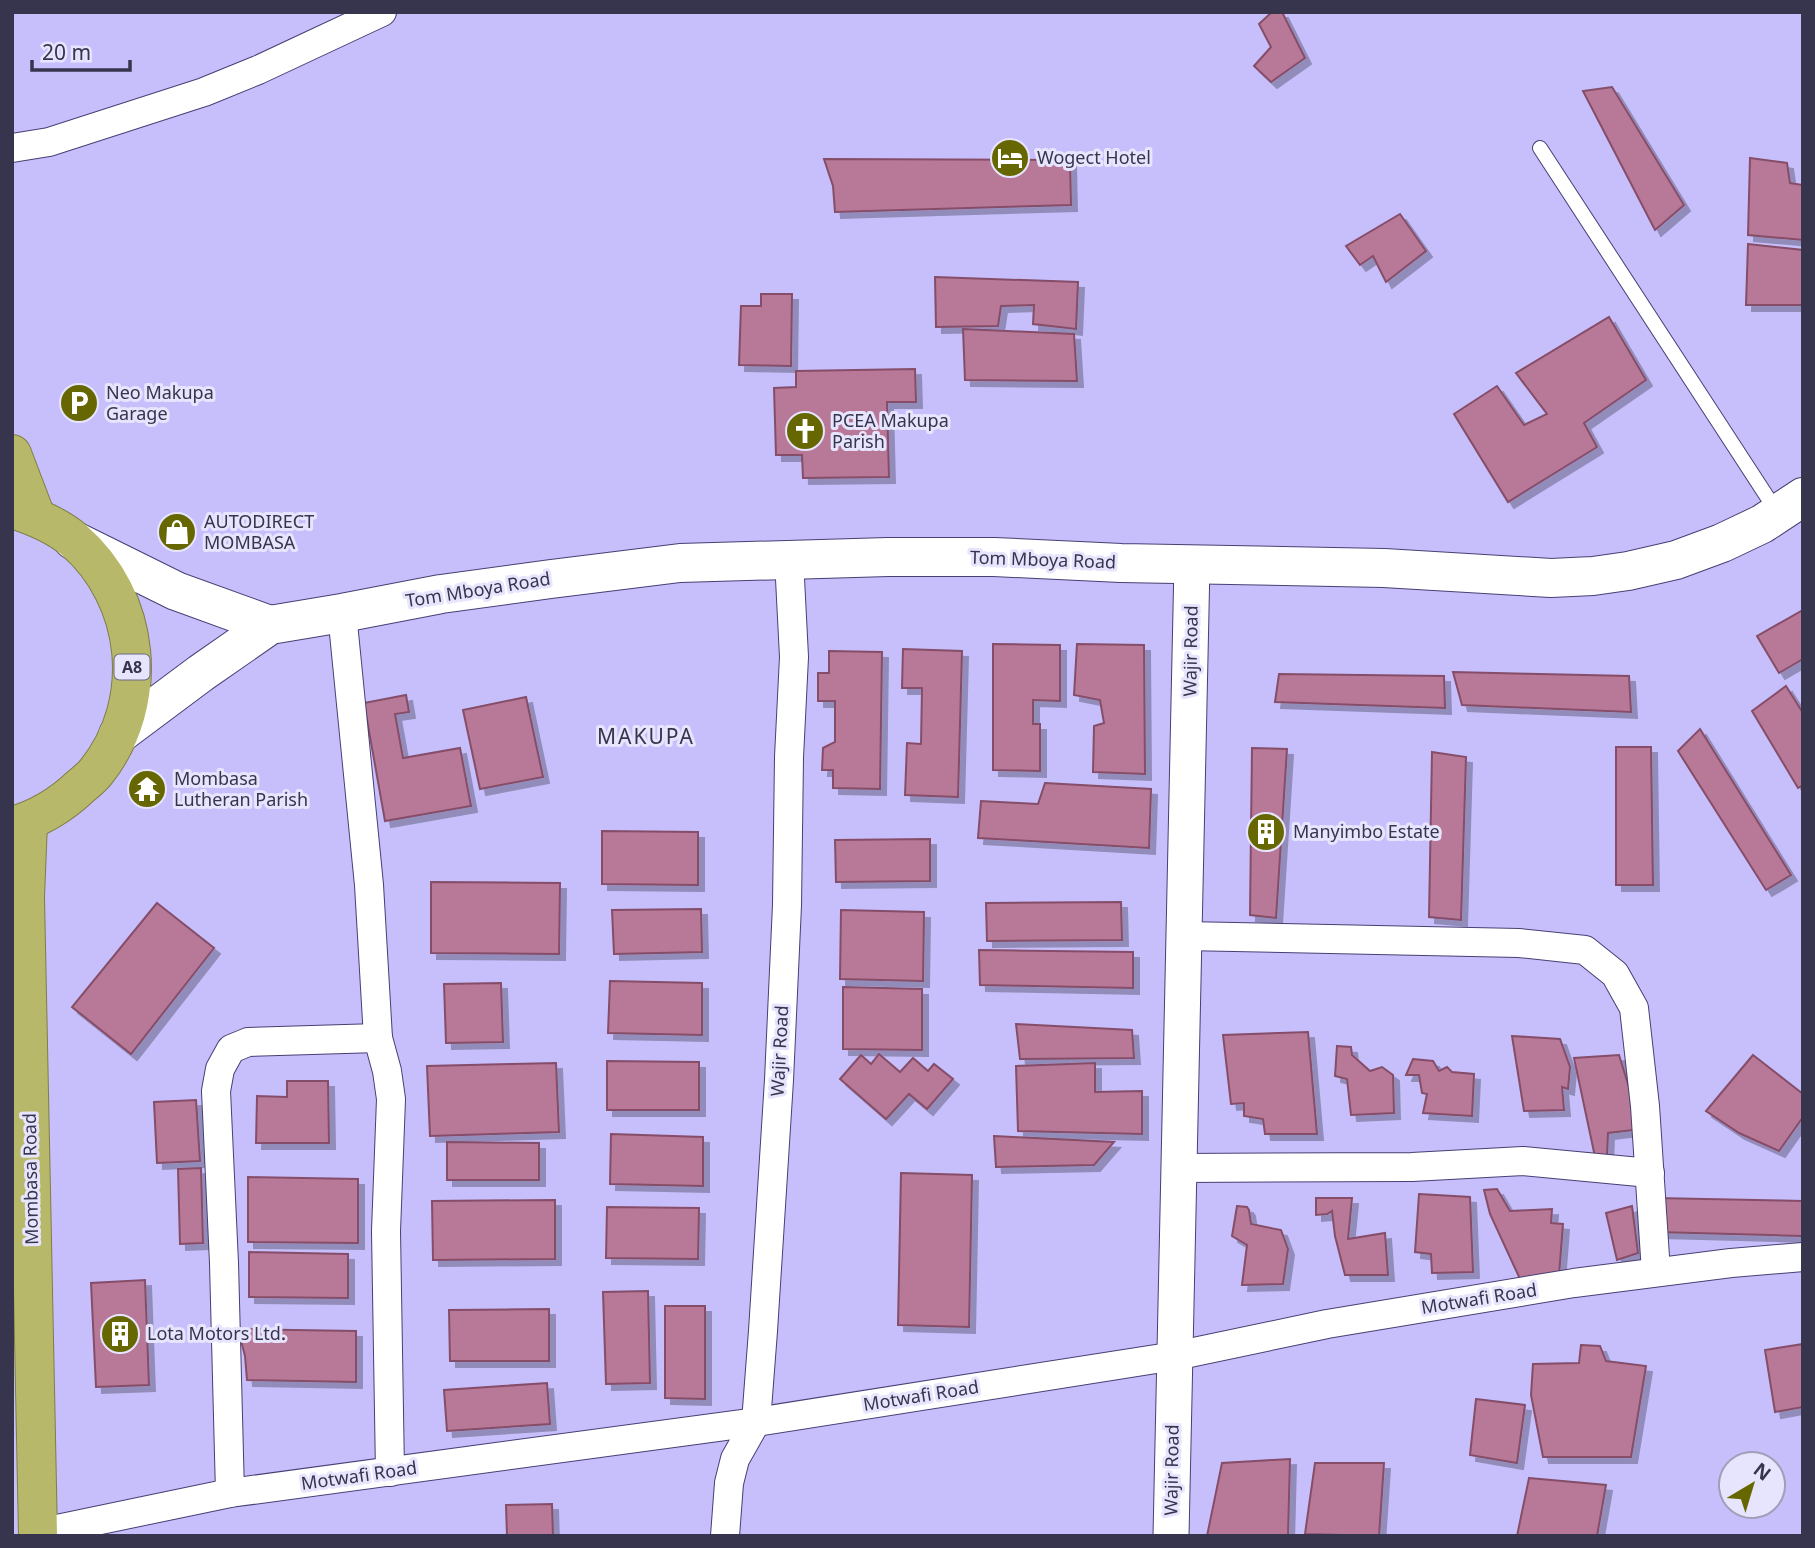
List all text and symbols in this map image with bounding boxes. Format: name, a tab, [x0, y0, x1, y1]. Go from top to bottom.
scale bar	[32, 28, 130, 72]
text: 20 m	[42, 38, 91, 66]
hotel icon: Wogect Hotel	[989, 137, 1031, 179]
place label: Wogect Hotel	[1037, 145, 1151, 169]
place label: Neo Makupa Garage	[106, 380, 214, 425]
parking icon: Neo Makupa Garage	[58, 382, 100, 424]
place label: PCEA Makupa Parish	[832, 408, 949, 453]
church icon: PCEA Makupa Parish	[784, 410, 826, 452]
place label: AUTODIRECT MOMBASA	[204, 509, 314, 554]
shop icon: AUTODIRECT MOMBASA	[156, 511, 198, 553]
street label: Tom Mboya Road	[970, 544, 1117, 574]
street label: Tom Mboya Road	[404, 566, 552, 612]
street label: Wajir Road	[1177, 605, 1203, 697]
road number: A8	[114, 654, 150, 680]
district label: MAKUPA	[597, 722, 695, 750]
place label: Mombasa Lutheran Parish	[174, 766, 308, 811]
temple icon: Mombasa Lutheran Parish	[126, 768, 168, 810]
building icon: Manyimbo Estate	[1245, 811, 1287, 853]
place label: Manyimbo Estate	[1293, 819, 1440, 843]
street label: Wajir Road	[765, 1005, 793, 1097]
street label: Mombasa Road	[17, 1113, 43, 1245]
street label: Motwafi Road	[1419, 1277, 1538, 1319]
building icon: Lota Motors Ltd.	[99, 1313, 141, 1355]
place label: Lota Motors Ltd.	[147, 1321, 286, 1345]
street label: Motwafi Road	[861, 1374, 980, 1416]
street label: Wajir Road	[1158, 1424, 1184, 1516]
north arrow	[1717, 1450, 1787, 1520]
street label: Motwafi Road	[299, 1455, 418, 1495]
text: N	[1748, 1457, 1777, 1487]

